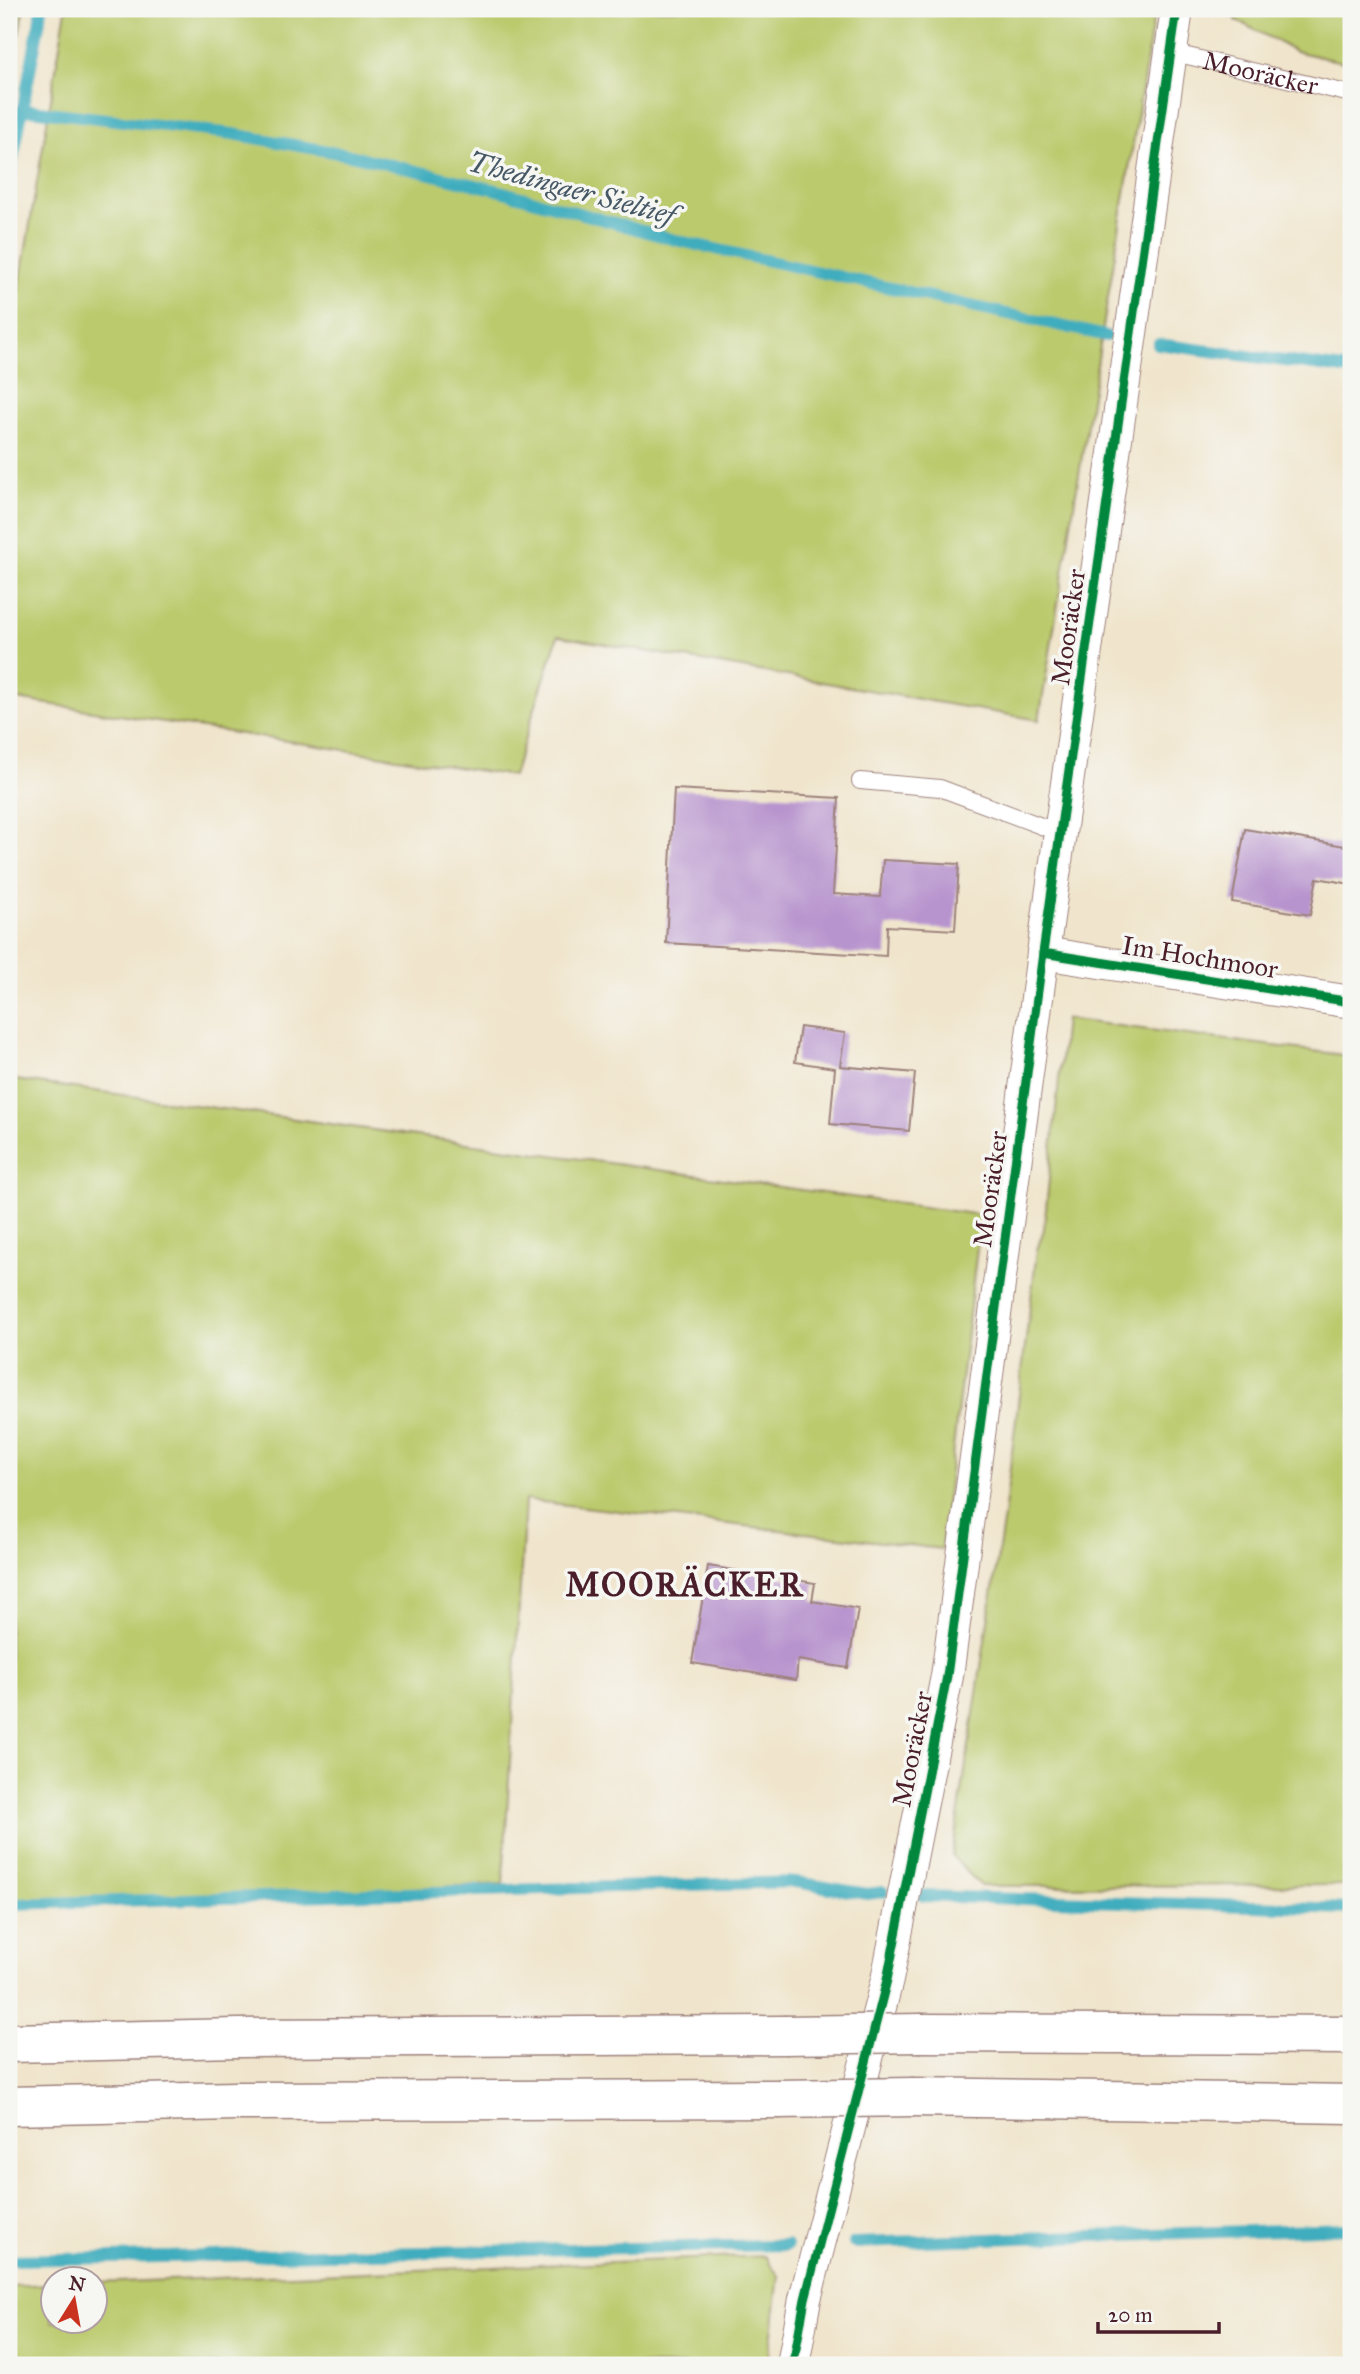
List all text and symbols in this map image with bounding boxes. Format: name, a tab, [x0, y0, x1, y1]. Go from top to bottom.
street label: Mooräcker	[1200, 44, 1322, 102]
water label: Thedingaer Sieltief	[464, 144, 687, 235]
street label: Mooräcker	[1044, 567, 1092, 687]
street label: Im Hochmoor	[1120, 929, 1281, 985]
street label: Mooräcker	[966, 1129, 1014, 1249]
district label: MOORÄCKER	[565, 1565, 805, 1605]
street label: Mooräcker	[885, 1688, 939, 1810]
north arrow	[38, 2266, 108, 2336]
text: N	[67, 2271, 87, 2297]
scale bar	[1098, 2290, 1218, 2334]
text: 20 m	[1108, 2302, 1153, 2328]

